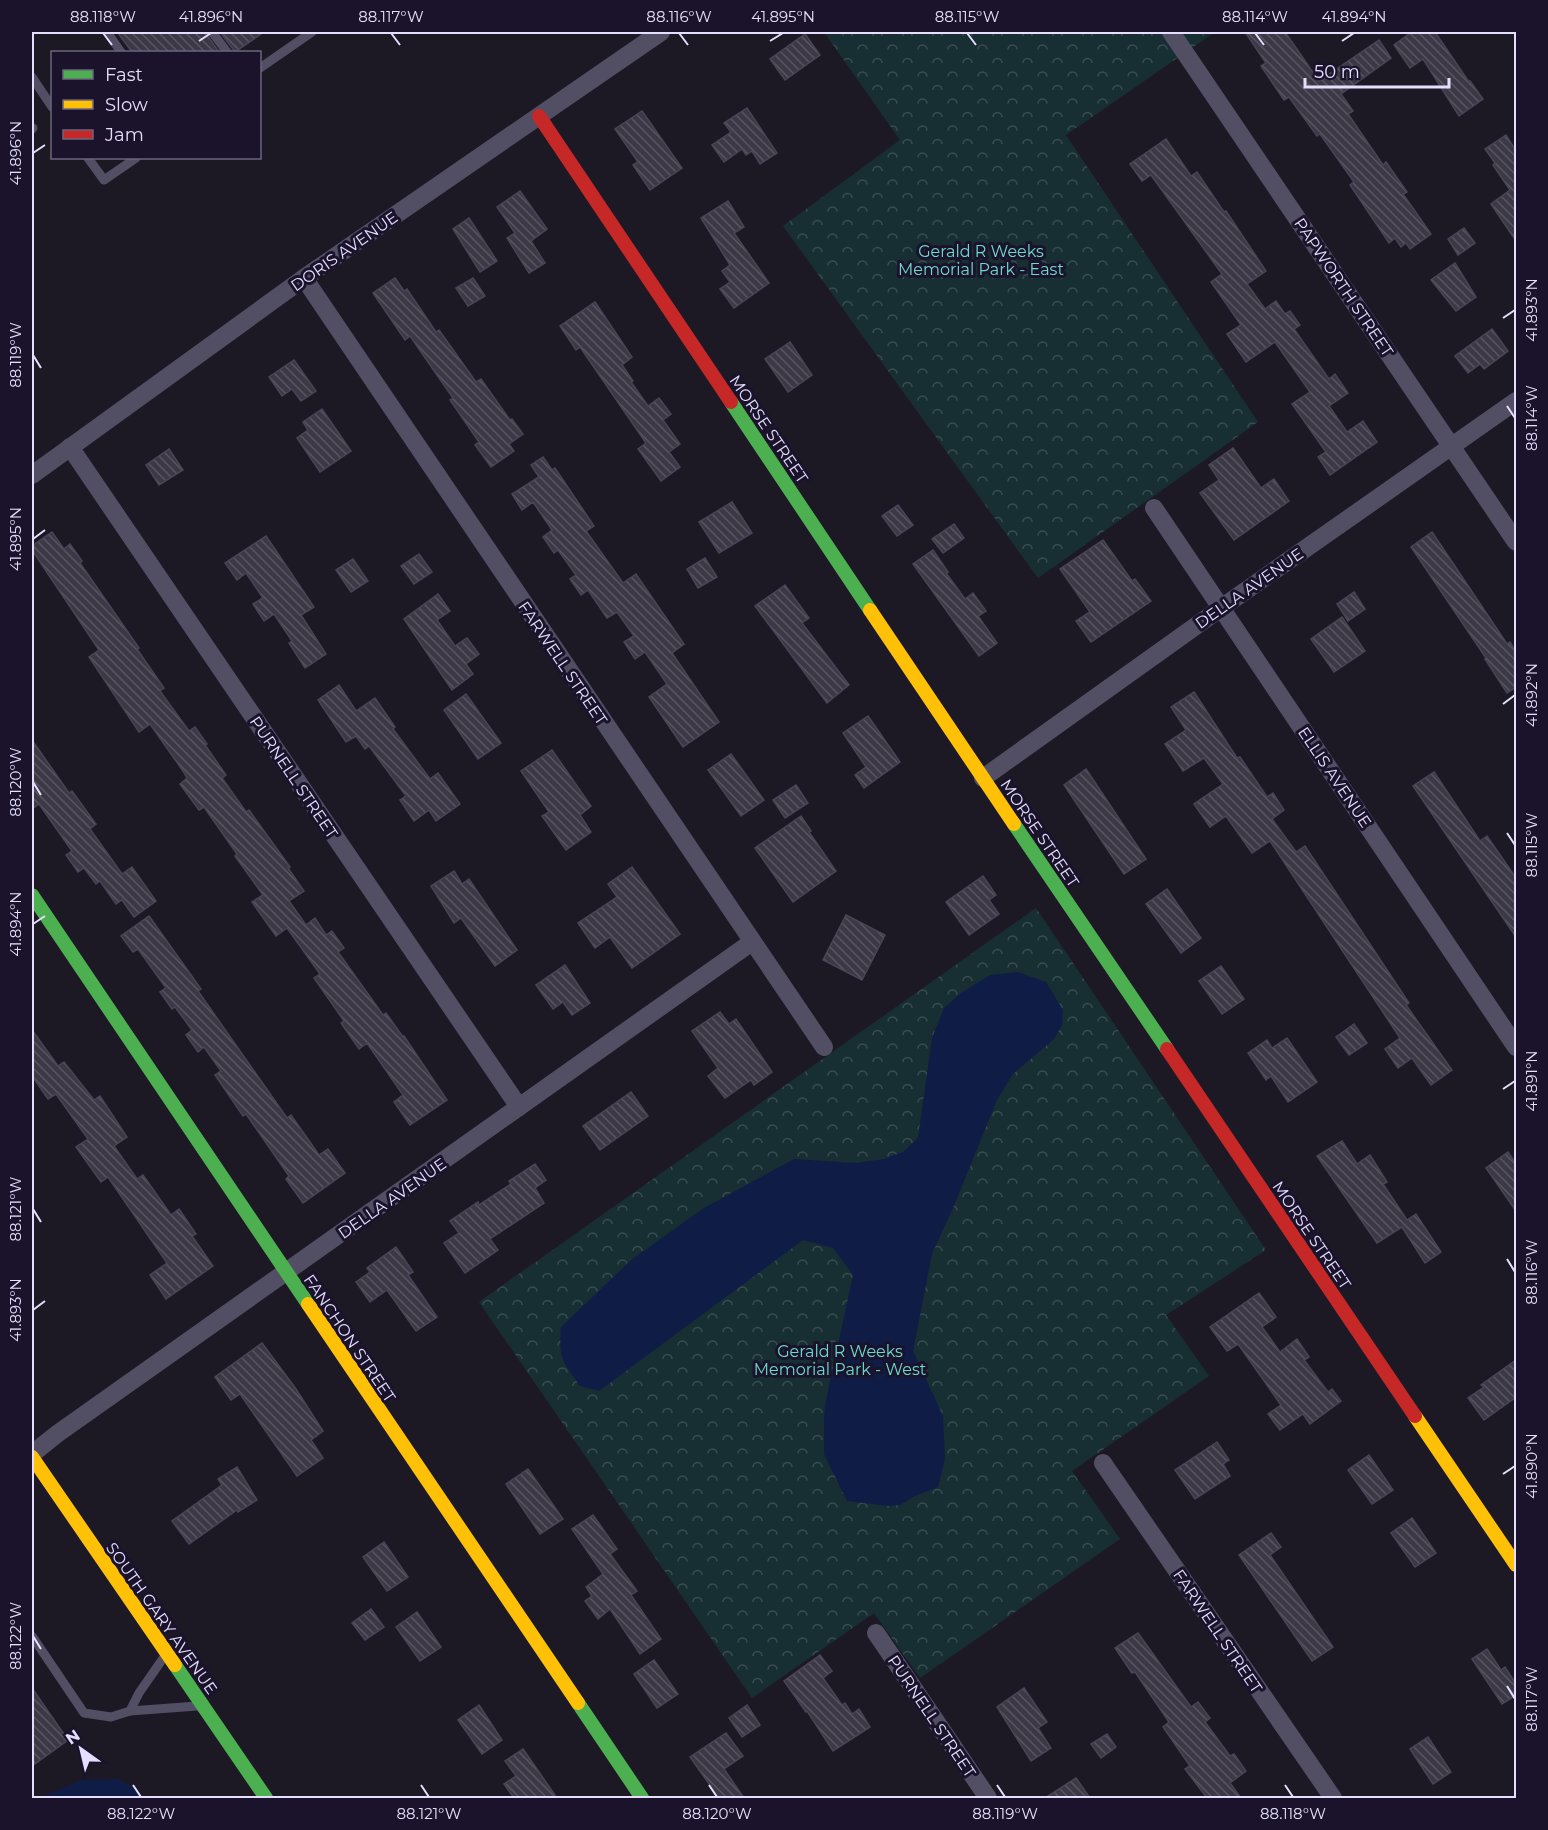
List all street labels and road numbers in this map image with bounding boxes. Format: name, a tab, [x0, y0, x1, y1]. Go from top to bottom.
street label: DORIS AVENUE	[287, 207, 401, 295]
street label: PAPWORTH STREET	[1290, 214, 1398, 361]
street label: MORSE STREET	[725, 372, 812, 488]
street label: DELLA AVENUE	[1192, 544, 1307, 633]
street label: FARWELL STREET	[514, 598, 611, 729]
street label: PURNELL STREET	[246, 713, 342, 843]
street label: ELLIS AVENUE	[1294, 723, 1375, 831]
street label: MORSE STREET	[996, 776, 1083, 892]
street label: DELLA AVENUE	[335, 1154, 450, 1243]
street label: MORSE STREET	[1268, 1178, 1355, 1294]
street label: FANCHON STREET	[300, 1271, 400, 1406]
street label: SOUTH GARY AVENUE	[102, 1539, 221, 1698]
street label: FARWELL STREET	[1169, 1566, 1266, 1697]
street label: PURNELL STREET	[884, 1652, 980, 1782]

